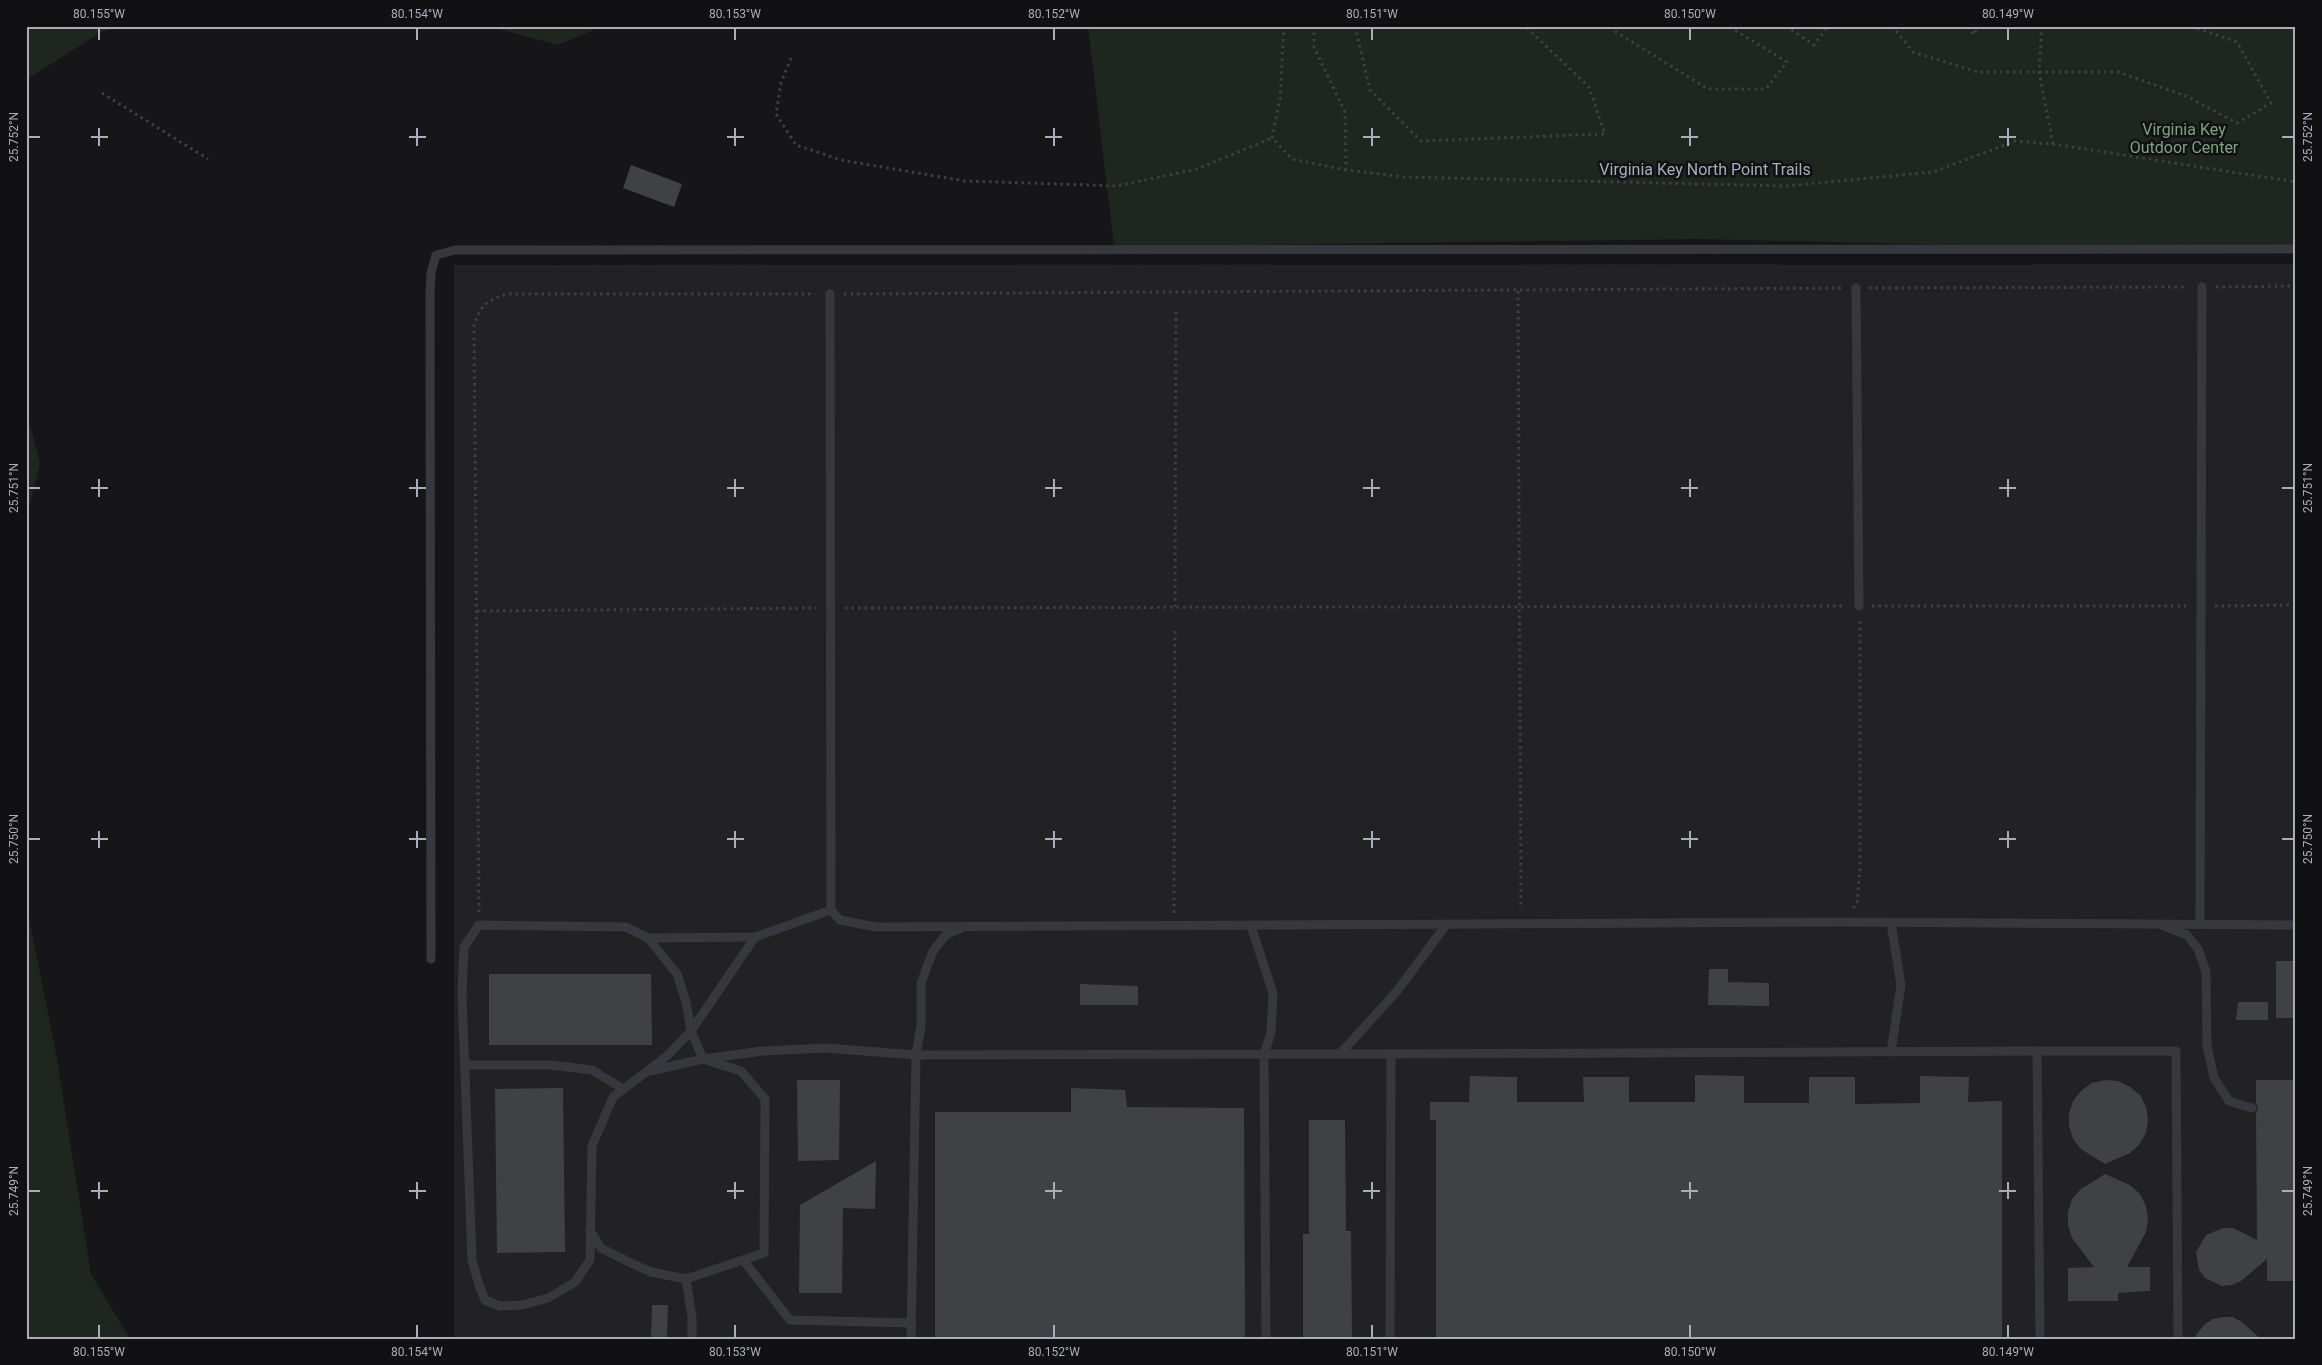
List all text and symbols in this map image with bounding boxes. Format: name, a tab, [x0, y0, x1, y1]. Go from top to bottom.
text: 80.155°W	[73, 7, 125, 21]
text: 80.154°W	[391, 7, 443, 21]
text: 80.153°W	[709, 7, 761, 21]
text: 80.152°W	[1028, 7, 1080, 21]
text: 80.151°W	[1346, 7, 1398, 21]
text: 80.150°W	[1664, 7, 1716, 21]
text: 80.149°W	[1982, 7, 2034, 21]
text: 25.752°N	[7, 112, 21, 162]
text: 25.752°N	[2301, 112, 2315, 162]
park label: Virginia Key Outdoor Center	[2130, 120, 2239, 157]
street label: Virginia Key North Point Trails	[1599, 160, 1811, 179]
text: 25.751°N	[7, 463, 21, 513]
text: 25.751°N	[2301, 463, 2315, 513]
text: 25.750°N	[7, 814, 21, 864]
text: 25.750°N	[2301, 814, 2315, 864]
text: 25.749°N	[7, 1166, 21, 1216]
text: 25.749°N	[2301, 1166, 2315, 1216]
text: 80.155°W	[73, 1345, 125, 1359]
text: 80.154°W	[391, 1345, 443, 1359]
text: 80.153°W	[709, 1345, 761, 1359]
text: 80.152°W	[1028, 1345, 1080, 1359]
text: 80.151°W	[1346, 1345, 1398, 1359]
text: 80.150°W	[1664, 1345, 1716, 1359]
text: 80.149°W	[1982, 1345, 2034, 1359]

